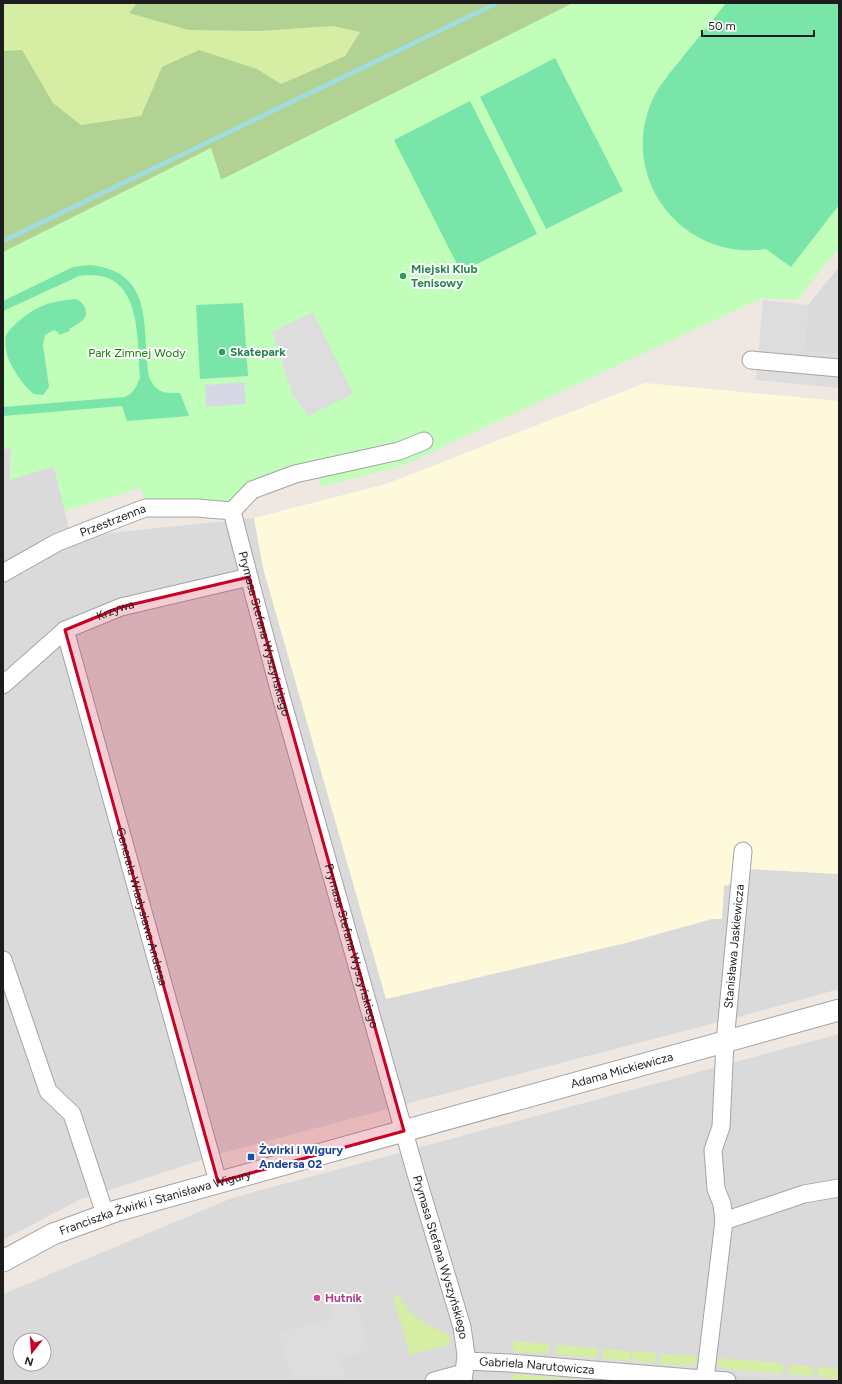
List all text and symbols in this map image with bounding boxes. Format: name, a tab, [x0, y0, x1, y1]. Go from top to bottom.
scale bar	[702, 12, 814, 38]
text: 50 m	[708, 19, 736, 33]
place label: Miejski Klub Tenisowy	[411, 262, 478, 290]
marker: Miejski Klub Tenisowy	[398, 271, 408, 281]
place label: Skatepark	[230, 345, 286, 359]
park label: Park Zimnej Wody	[88, 346, 186, 360]
marker: Skatepark	[217, 347, 227, 357]
street label: Przestrzenna	[78, 501, 148, 540]
street label: Prymasa Stefana Wyszyńskiego	[236, 550, 293, 718]
street label: Krzywa	[94, 597, 135, 623]
street label: Generała Władysława Andersa	[113, 826, 170, 987]
street label: Prymasa Stefana Wyszyńskiego	[322, 862, 381, 1030]
street label: Stanisława Jaskiewicza	[721, 884, 747, 1009]
street label: Adama Mickiewicza	[569, 1049, 675, 1091]
place label: Żwirki i Wigury Andersa 02	[259, 1143, 343, 1171]
marker: Żwirki i Wigury Andersa 02	[246, 1152, 256, 1162]
street label: Franciszka Żwirki i Stanisława Wigury	[58, 1167, 253, 1238]
street label: Prymasa Stefana Wyszyńskiego	[410, 1174, 471, 1340]
place label: Hutnik	[325, 1291, 363, 1305]
marker: Hutnik	[312, 1293, 322, 1303]
north arrow	[12, 1332, 52, 1372]
text: N	[23, 1354, 35, 1369]
street label: Gabriela Narutowicza	[479, 1355, 595, 1377]

